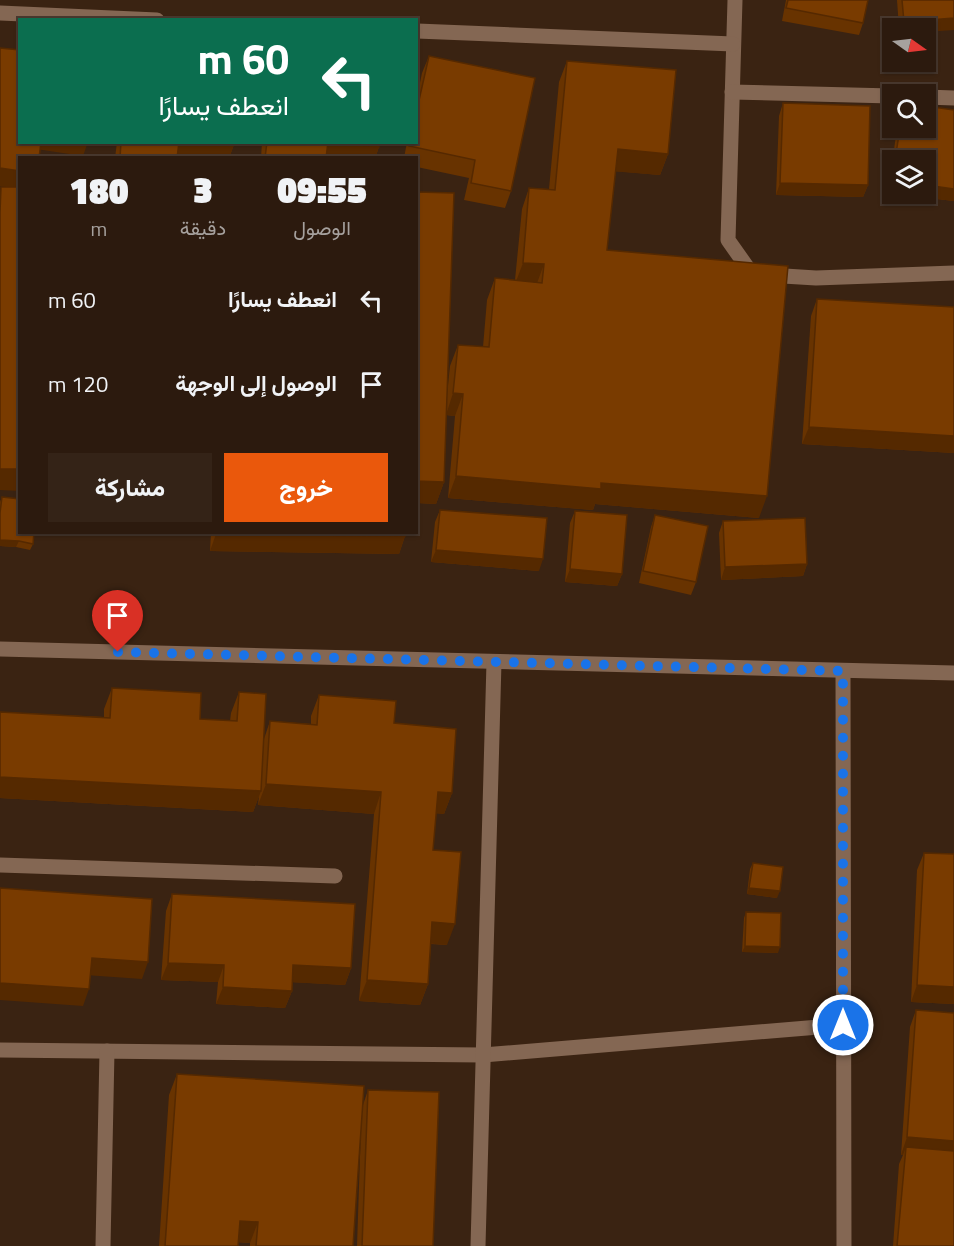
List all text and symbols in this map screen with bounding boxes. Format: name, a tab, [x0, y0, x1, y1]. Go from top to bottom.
north arrow	[882, 18, 936, 72]
map controls	[882, 18, 936, 204]
text: 60 m	[197, 26, 289, 90]
icon: left	[310, 42, 388, 120]
text: انعطف يسارًا	[158, 84, 289, 125]
button: search	[882, 84, 936, 138]
button: layers	[882, 150, 936, 204]
text: 3	[193, 162, 213, 217]
text: 09:55	[277, 162, 367, 217]
text: 180	[69, 163, 129, 218]
text: دقيقة	[180, 212, 226, 243]
text: الوصول	[293, 212, 351, 243]
text: m	[91, 213, 107, 244]
text: انعطف يسارًا	[228, 282, 337, 316]
text: 60 m	[48, 283, 96, 317]
icon: left	[355, 284, 388, 317]
text: الوصول إلى الوجهة	[175, 366, 337, 400]
text: 120 m	[48, 367, 108, 401]
icon: arrive	[355, 368, 388, 401]
button: مشاركة	[48, 453, 212, 522]
button: خروج	[224, 453, 388, 522]
pin	[92, 590, 143, 652]
icon: arrive	[101, 599, 134, 632]
position arrow	[811, 993, 875, 1057]

